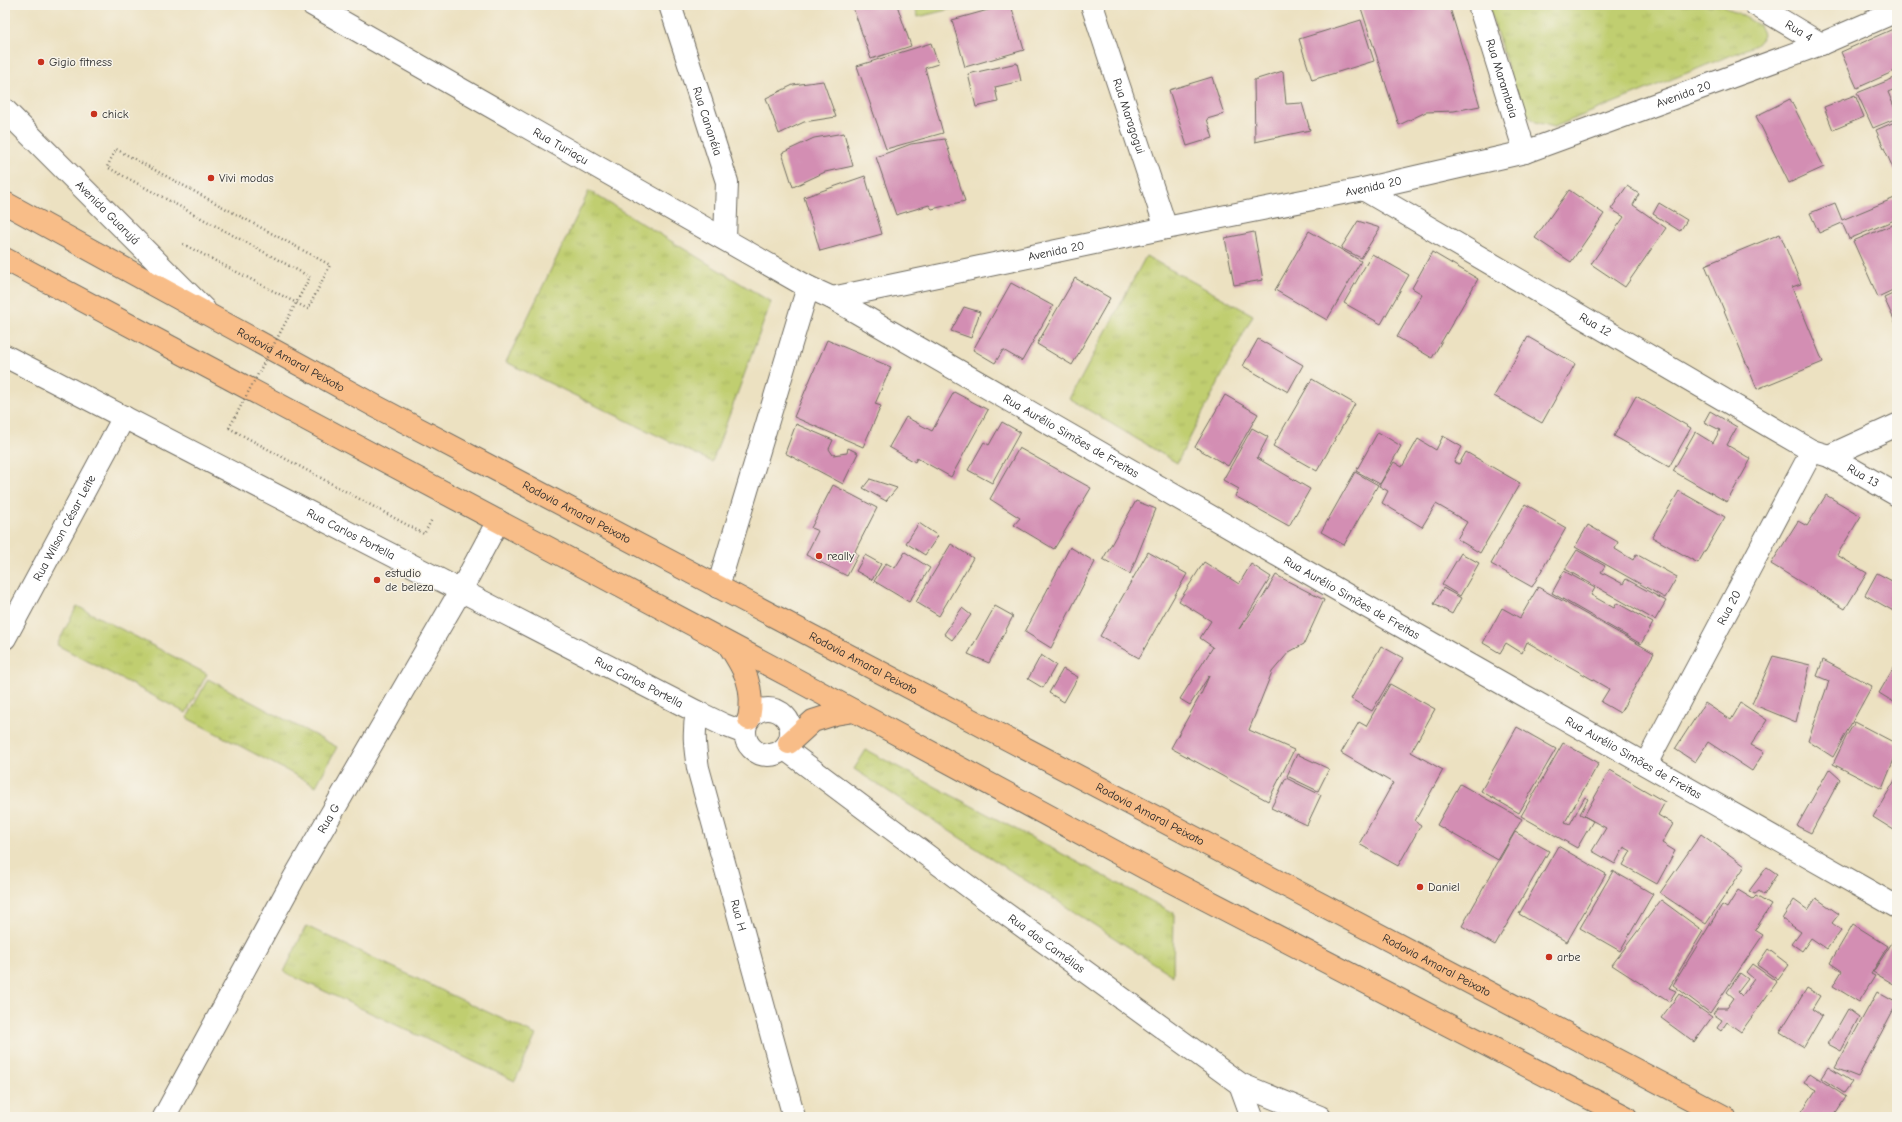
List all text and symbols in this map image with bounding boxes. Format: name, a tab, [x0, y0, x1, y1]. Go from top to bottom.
street label: Rua 4	[1783, 17, 1815, 44]
street label: Rua Marambaia	[1483, 37, 1521, 120]
place label: Gigio fitness	[49, 55, 112, 69]
marker: Gigio fitness	[36, 57, 46, 67]
street label: Rua Maragogui	[1110, 77, 1148, 156]
street label: Avenida 20	[1654, 78, 1713, 111]
street label: Rua Cananéia	[690, 85, 725, 157]
place label: chick	[102, 107, 129, 121]
marker: chick	[89, 109, 99, 119]
street label: Rua Turiaçu	[530, 125, 591, 167]
place label: Vivi modas	[219, 171, 274, 185]
marker: Vivi modas	[206, 173, 216, 183]
street label: Avenida 20	[1344, 173, 1403, 199]
street label: Avenida Guarujá	[73, 178, 142, 247]
street label: Avenida 20	[1027, 238, 1086, 264]
street label: Rua 12	[1577, 310, 1614, 339]
street label: Rodovia Amaral Peixoto	[235, 325, 347, 395]
street label: Rua Aurélio Simões de Freitas	[1001, 391, 1141, 481]
street label: Rua 13	[1845, 461, 1882, 490]
street label: Rua Wilson César Leite	[30, 473, 98, 583]
street label: Rodovia Amaral Peixoto	[520, 478, 633, 546]
street label: Rua Carlos Portella	[304, 505, 398, 563]
place label: really	[827, 549, 855, 563]
marker: really	[814, 551, 824, 561]
street label: Rua Aurélio Simões de Freitas	[1281, 553, 1422, 642]
place label: estudio de beleza	[385, 566, 434, 594]
marker: estudio de beleza	[372, 575, 382, 585]
street label: Rua 20	[1714, 588, 1744, 627]
street label: Rodovia Amaral Peixoto	[807, 629, 920, 697]
street label: Rua Carlos Portella	[592, 654, 686, 711]
street label: Rua Aurélio Simões de Freitas	[1563, 714, 1704, 802]
street label: Rodovia Amaral Peixoto	[1093, 780, 1207, 848]
street label: Rua G	[314, 801, 343, 836]
place label: Daniel	[1428, 880, 1460, 894]
marker: Daniel	[1415, 882, 1425, 892]
street label: Rua H	[727, 898, 750, 933]
street label: Rua das Camélias	[1006, 911, 1088, 976]
street label: Rodovia Amaral Peixoto	[1380, 931, 1493, 999]
place label: arbe	[1557, 950, 1580, 964]
marker: arbe	[1544, 952, 1554, 962]

